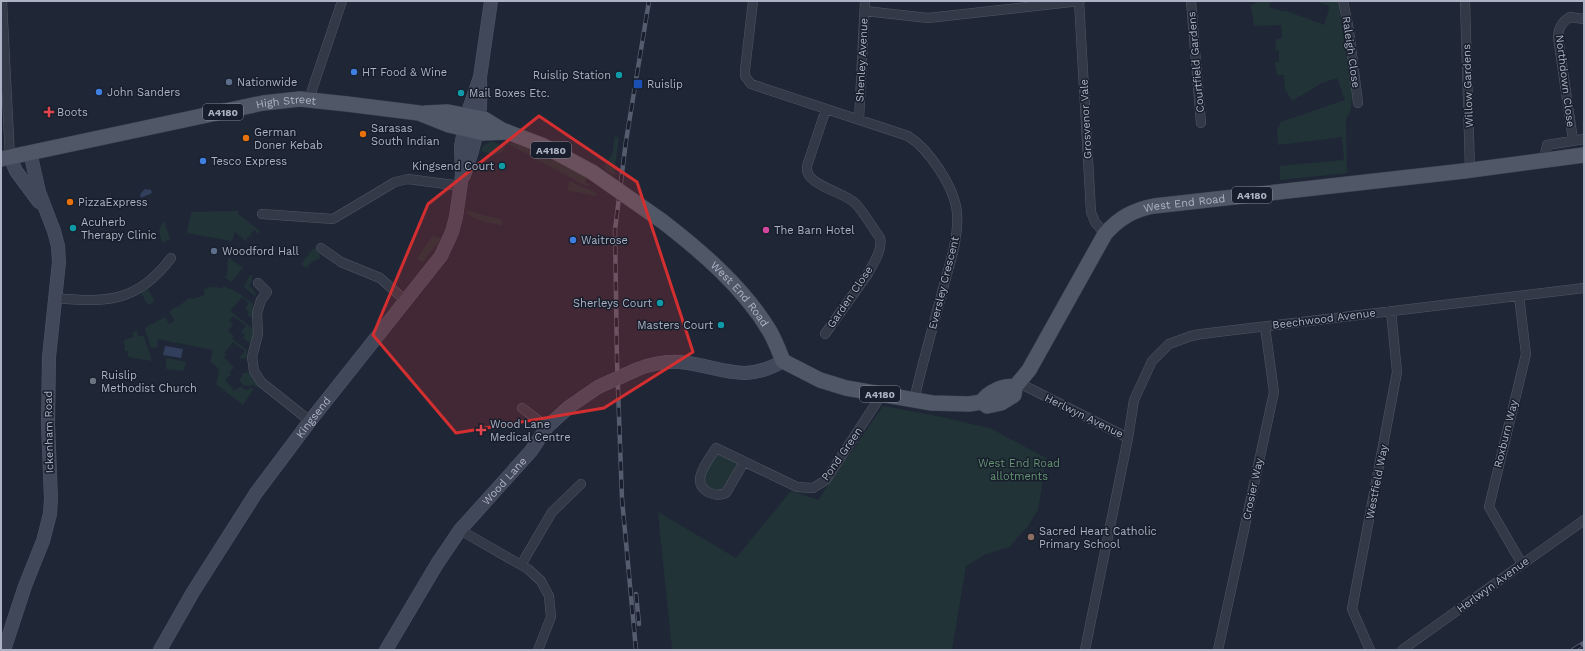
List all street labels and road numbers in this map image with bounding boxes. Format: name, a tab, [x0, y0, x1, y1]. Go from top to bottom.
street label: Courtfield Gardens	[1185, 11, 1207, 113]
street label: Raleigh Close	[1340, 15, 1362, 89]
street label: Shenley Avenue	[853, 18, 871, 102]
street label: Northdown Close	[1553, 34, 1577, 128]
street label: Willow Gardens	[1460, 44, 1476, 128]
street label: Grosvenor Vale	[1077, 79, 1095, 159]
street label: High Street	[255, 92, 317, 111]
road number: A4180	[203, 104, 243, 120]
road number: A4180	[531, 142, 571, 158]
road number: A4180	[1232, 187, 1272, 203]
street label: West End Road	[1142, 192, 1226, 215]
street label: Eversley Crescent	[926, 235, 962, 331]
street label: West End Road	[708, 258, 772, 329]
street label: Garden Close	[824, 264, 876, 330]
street label: Beechwood Avenue	[1272, 306, 1376, 332]
road number: A4180	[860, 386, 900, 402]
street label: Ickenham Road	[42, 391, 56, 473]
street label: Herlwyn Avenue	[1043, 391, 1125, 441]
street label: Kingsend	[293, 394, 333, 440]
street label: Roxburn Way	[1491, 398, 1521, 469]
street label: Pond Green	[819, 425, 865, 483]
street label: Westfield Way	[1363, 443, 1391, 520]
street label: Wood Lane	[479, 454, 529, 508]
street label: Crosier Way	[1240, 457, 1266, 521]
street label: Herlwyn Avenue	[1454, 554, 1532, 616]

